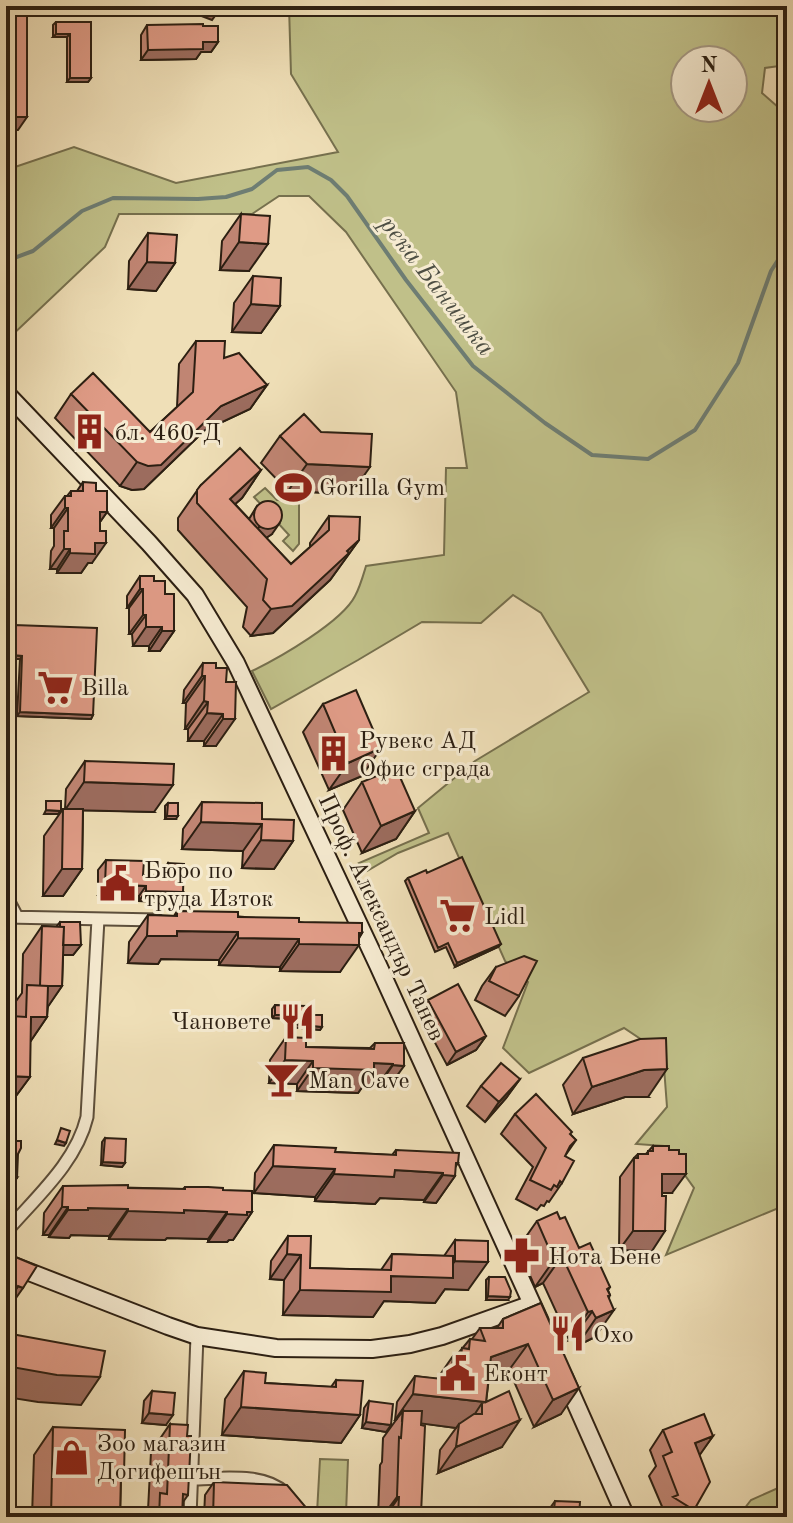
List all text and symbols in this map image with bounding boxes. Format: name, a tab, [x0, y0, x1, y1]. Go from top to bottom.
north arrow	[669, 44, 749, 124]
text: N	[701, 55, 718, 77]
water label: река Банишка	[373, 210, 499, 361]
building icon: бл. 460-Д	[70, 413, 108, 451]
place label: бл. 460-Д	[115, 422, 221, 446]
sports icon: Gorilla Gym	[274, 468, 312, 506]
place label: Gorilla Gym	[319, 477, 445, 501]
supermarket icon: Billa	[36, 668, 74, 706]
place label: Billa	[81, 677, 129, 701]
place label: Рувекс АД Офис сграда	[359, 730, 491, 782]
building icon: Рувекс АД Офис сграда	[314, 735, 352, 773]
street label: Проф. Александър Танев	[313, 791, 448, 1045]
place label: Бюро по труда Изток	[144, 860, 273, 912]
public building icon: Бюро по труда Изток	[99, 865, 137, 903]
supermarket icon: Lidl	[439, 897, 477, 935]
place label: Lidl	[484, 906, 526, 930]
restaurant icon: Чановете	[278, 1002, 316, 1040]
place label: Чановете	[172, 1011, 271, 1035]
bar icon: Man Cave	[263, 1061, 301, 1099]
place label: Man Cave	[308, 1070, 409, 1094]
pharmacy icon: Нота Бене	[503, 1237, 541, 1275]
place label: Нота Бене	[548, 1246, 661, 1270]
restaurant icon: Охо	[548, 1315, 586, 1353]
place label: Охо	[593, 1324, 634, 1348]
public building icon: Еконт	[438, 1354, 476, 1392]
place label: Еконт	[483, 1363, 548, 1387]
place label: Зоо магазин Догифешън	[97, 1433, 226, 1485]
shop icon: Зоо магазин Догифешън	[52, 1438, 90, 1476]

